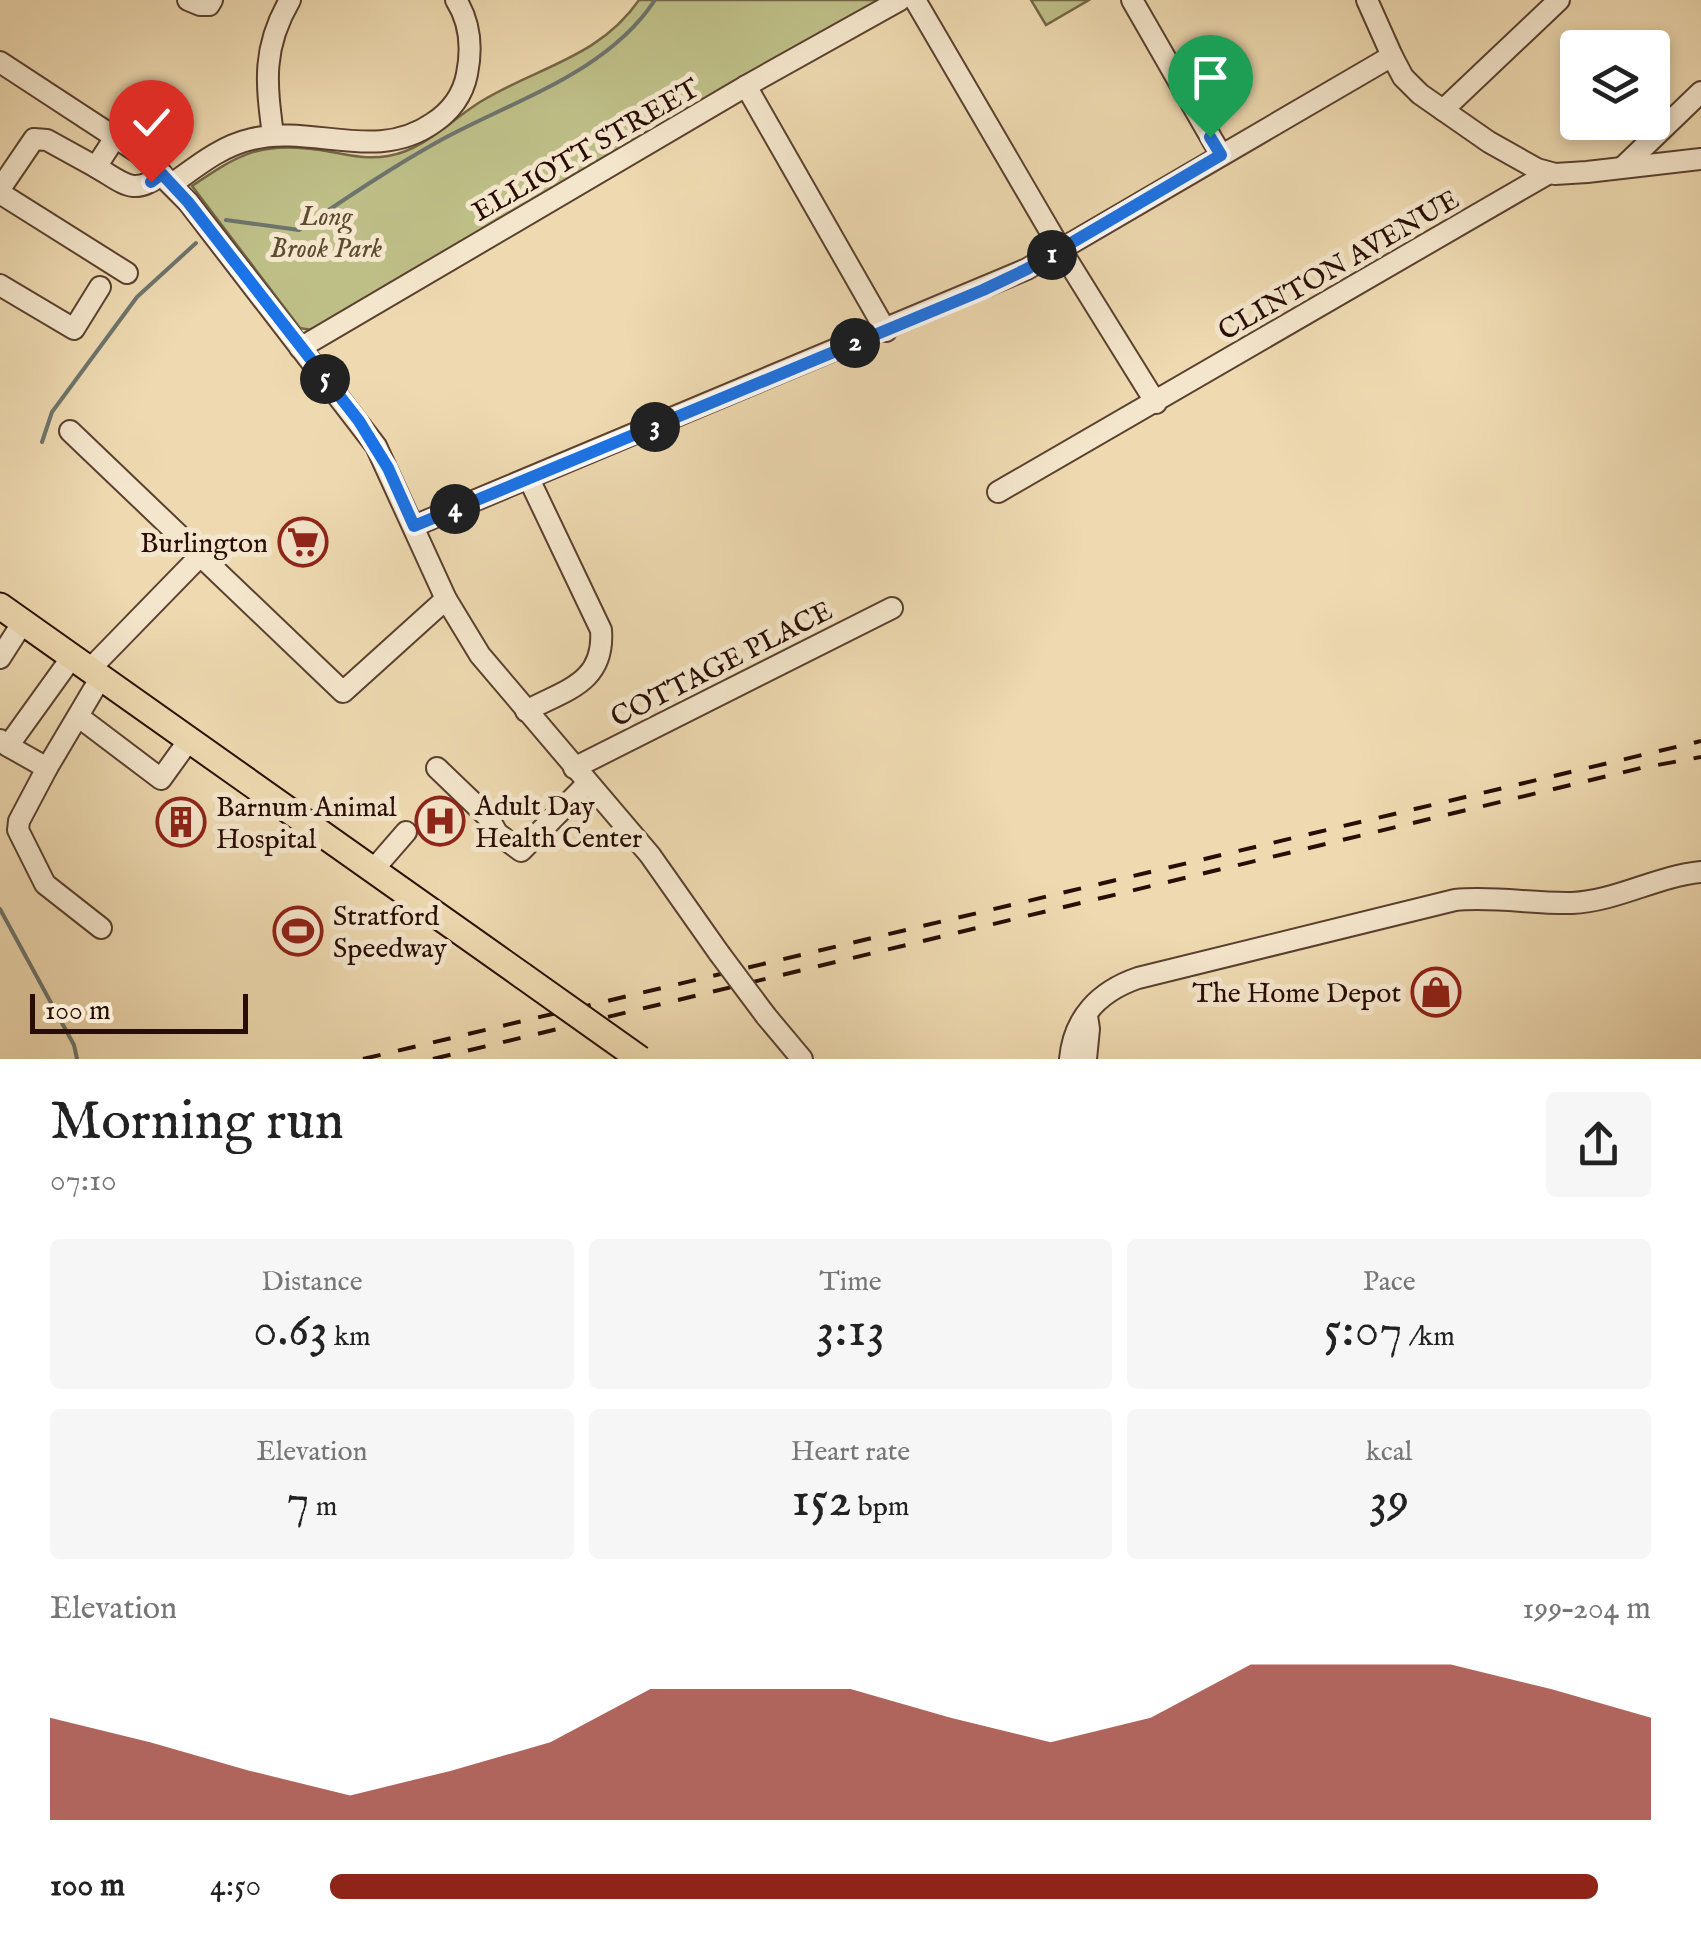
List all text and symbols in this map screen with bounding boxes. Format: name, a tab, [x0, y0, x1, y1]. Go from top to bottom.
map controls	[1560, 30, 1670, 140]
button: layers	[1560, 30, 1670, 140]
pin	[1168, 35, 1253, 138]
icon: arrive	[1183, 50, 1238, 105]
street label: ELLIOTT STREET	[466, 72, 707, 230]
pin	[109, 80, 194, 183]
icon: check	[124, 95, 179, 150]
street label: CLINTON AVENUE	[1213, 183, 1466, 349]
park label: Long Brook Park	[270, 200, 382, 267]
pin: 1	[1027, 230, 1077, 280]
text: 1	[1047, 237, 1057, 272]
pin: 2	[830, 318, 880, 368]
text: 2	[848, 325, 862, 360]
pin: 5	[300, 354, 350, 404]
text: 5	[320, 361, 330, 396]
pin: 3	[630, 402, 680, 452]
text: 3	[650, 409, 660, 444]
pin: 4	[430, 484, 480, 534]
text: 4	[448, 491, 462, 526]
supermarket icon: Burlington	[277, 516, 329, 568]
place label: Burlington	[140, 527, 268, 562]
street label: COTTAGE PLACE	[605, 594, 839, 736]
place label: Adult Day Health Center	[474, 790, 642, 857]
place label: Barnum Animal Hospital	[216, 791, 397, 858]
hospital icon: Adult Day Health Center	[414, 795, 466, 847]
building icon: Barnum Animal Hospital	[155, 796, 207, 848]
place label: Stratford Speedway	[333, 900, 447, 967]
sports icon: Stratford Speedway	[272, 905, 324, 957]
shop icon: The Home Depot	[1410, 966, 1462, 1018]
place label: The Home Depot	[1192, 977, 1401, 1012]
scale bar	[30, 989, 248, 1034]
text: 100 m	[45, 994, 111, 1029]
text: Morning run	[50, 1088, 344, 1158]
button: share	[1546, 1092, 1651, 1197]
text: 07:10	[50, 1161, 117, 1202]
text: Distance	[261, 1265, 362, 1300]
text: Time	[819, 1265, 882, 1300]
text: Pace	[1363, 1265, 1416, 1300]
text: 0.63	[253, 1300, 328, 1363]
text: 3:13	[816, 1300, 885, 1363]
text: 5:07	[1323, 1300, 1403, 1363]
text: km	[328, 1320, 371, 1355]
text: /km	[1403, 1320, 1455, 1355]
text: Elevation	[256, 1435, 367, 1470]
text: Heart rate	[791, 1435, 910, 1470]
text: kcal	[1366, 1435, 1413, 1470]
text: 7	[286, 1470, 310, 1533]
text: 152	[792, 1470, 852, 1533]
text: 39	[1369, 1470, 1409, 1533]
text: m	[310, 1490, 337, 1525]
text: bpm	[852, 1490, 909, 1525]
text: Elevation	[50, 1589, 177, 1630]
text: 199–204 m	[1522, 1589, 1651, 1630]
text: 100 m	[50, 1866, 125, 1907]
text: 4:50	[210, 1866, 261, 1907]

